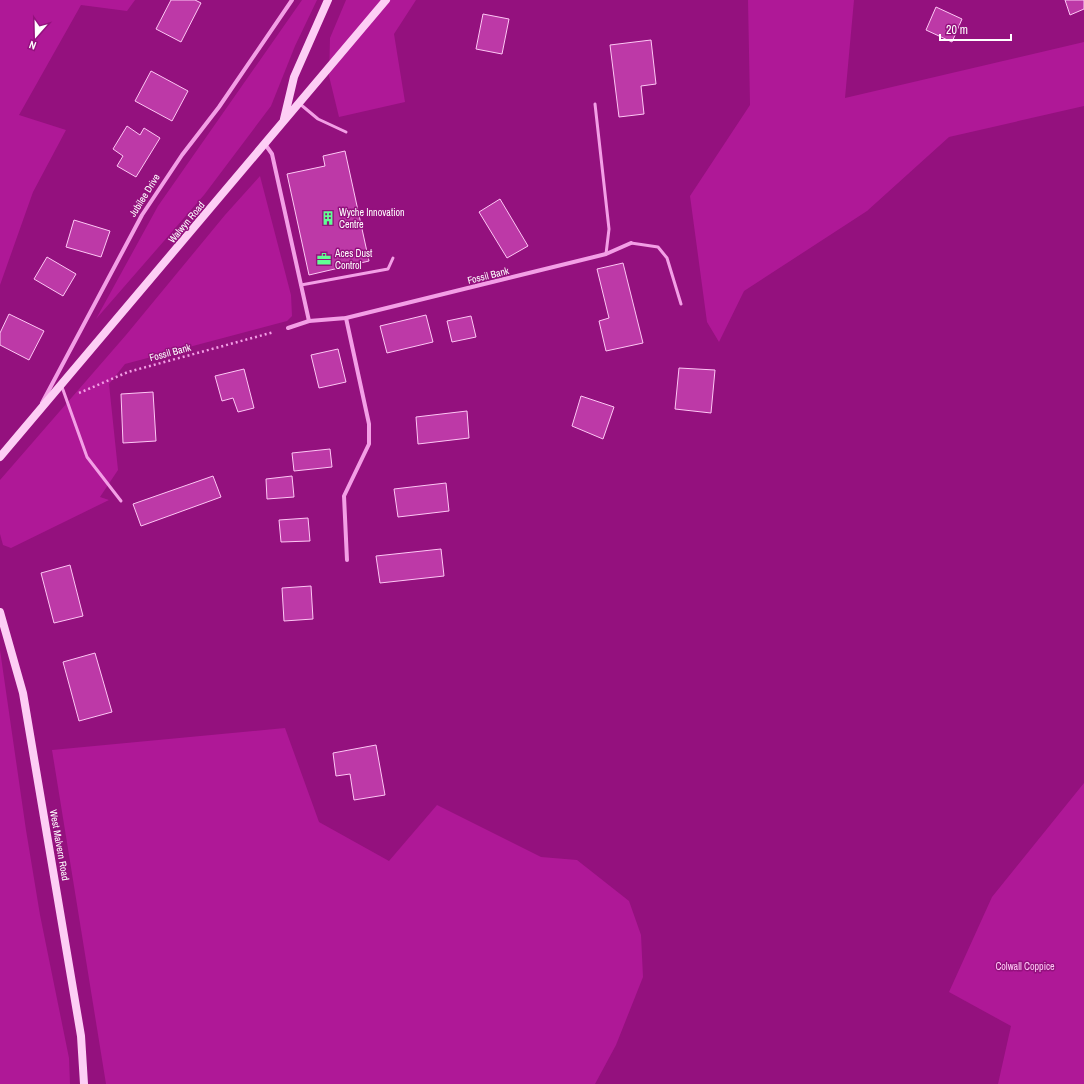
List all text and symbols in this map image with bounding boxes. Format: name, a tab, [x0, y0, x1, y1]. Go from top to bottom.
north arrow	[16, 16, 56, 56]
scale bar	[940, 16, 1011, 42]
text: 20 m	[946, 22, 968, 38]
text: N	[27, 38, 38, 53]
street label: Jubilee Drive	[126, 171, 163, 219]
street label: Walwyn Road	[165, 199, 208, 246]
place label: Wyche Innovation Centre	[339, 206, 405, 231]
building icon: Wyche Innovation Centre	[320, 210, 336, 226]
place label: Aces Dust Control	[334, 247, 373, 272]
office icon: Aces Dust Control	[316, 251, 332, 267]
street label: Fossil Bank	[466, 264, 511, 287]
street label: Fossil Bank	[148, 340, 193, 364]
street label: West Malvern Road	[47, 809, 72, 882]
park label: Colwall Coppice	[995, 960, 1055, 973]

